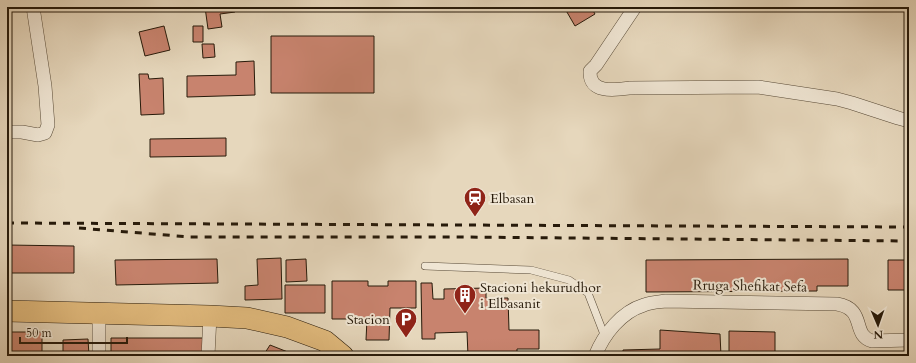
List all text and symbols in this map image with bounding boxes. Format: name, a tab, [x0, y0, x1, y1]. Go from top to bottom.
station icon: Elbasan	[462, 185, 488, 218]
place label: Elbasan	[490, 189, 534, 208]
street label: Rruga Shefikat Sefa	[693, 276, 807, 296]
place label: Stacioni hekurudhor i Elbasanit	[480, 278, 602, 313]
building icon: Stacioni hekurudhor i Elbasanit	[452, 282, 478, 315]
north arrow	[858, 305, 898, 345]
parking icon: Stacion	[393, 306, 419, 339]
place label: Stacion	[347, 310, 390, 329]
scale bar	[20, 319, 127, 345]
text: 50 m	[26, 325, 53, 341]
text: N	[873, 327, 883, 342]

